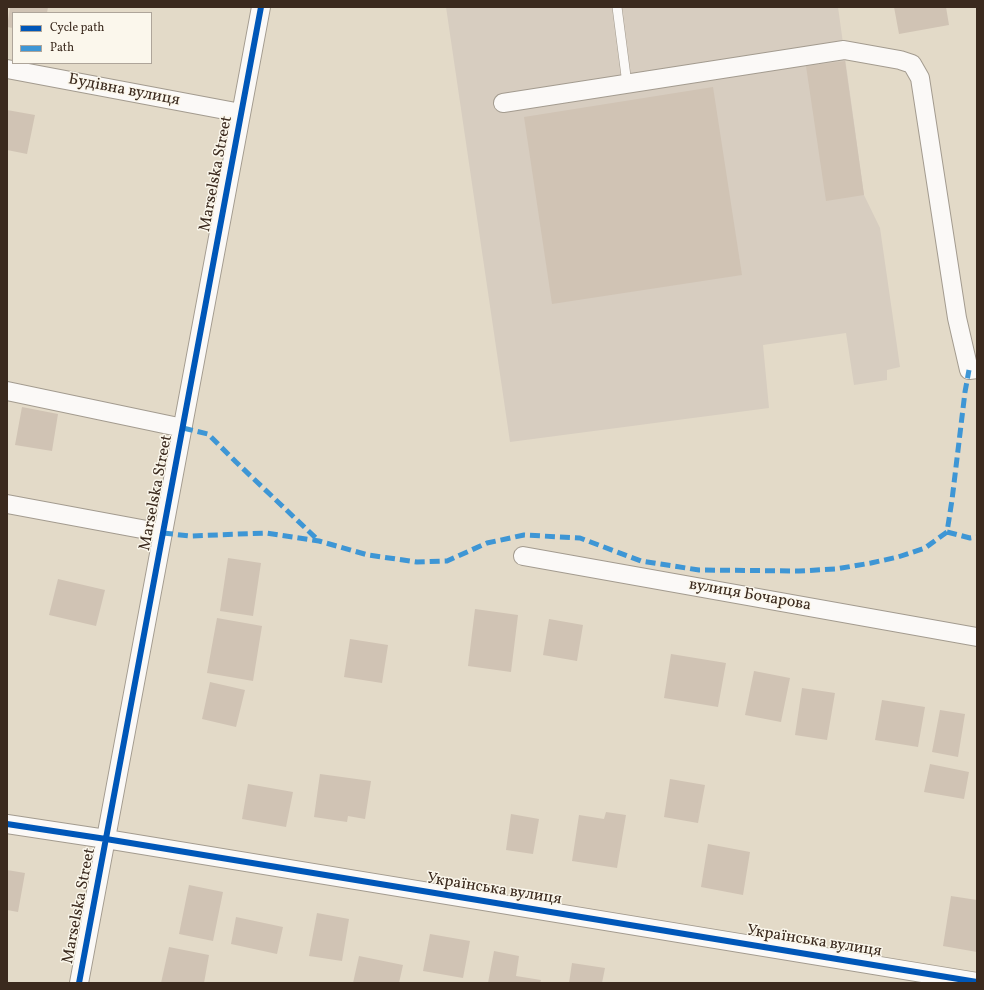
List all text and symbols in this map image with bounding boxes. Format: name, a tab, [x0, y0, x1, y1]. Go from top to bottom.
legend	[12, 12, 152, 64]
text: Cycle path	[50, 20, 105, 36]
text: Path	[50, 40, 74, 56]
street label: Будівна вулиця	[67, 71, 181, 111]
street label: Marselska Street	[196, 115, 238, 233]
street label: Marselska Street	[136, 434, 178, 552]
street label: вулиця Бочарова	[687, 576, 813, 616]
street label: Marselska Street	[59, 847, 101, 965]
street label: Українська вулиця	[425, 870, 563, 910]
street label: Українська вулиця	[745, 922, 883, 962]

